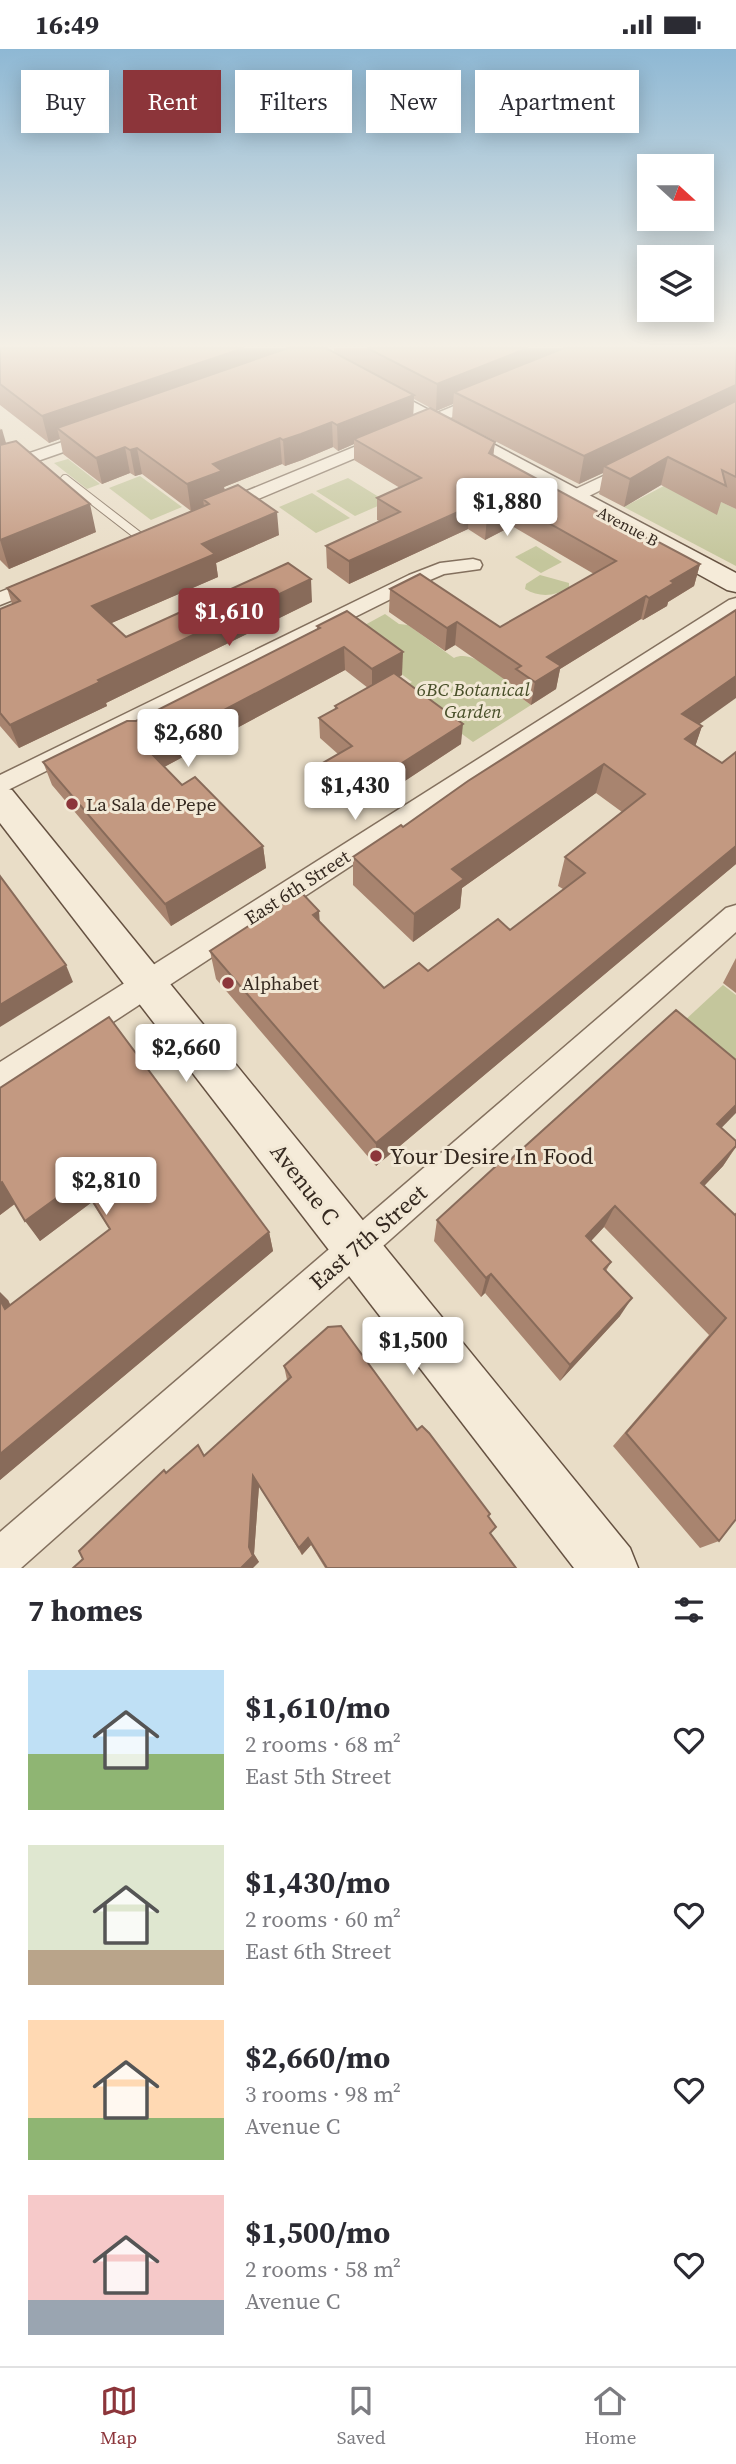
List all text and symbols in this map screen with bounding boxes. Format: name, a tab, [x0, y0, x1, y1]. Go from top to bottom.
text: 16:49	[35, 7, 99, 43]
chip: Buy	[21, 70, 109, 133]
chip: Rent	[123, 70, 221, 133]
chip: Filters	[235, 70, 352, 133]
chip: New	[366, 70, 461, 133]
chip: Apartment	[475, 70, 639, 133]
north arrow	[637, 154, 714, 231]
map controls	[637, 154, 714, 322]
button: layers	[637, 245, 714, 322]
pin: $1,880	[450, 479, 564, 538]
text: $1,880	[472, 485, 542, 517]
street label: Avenue B	[594, 501, 662, 551]
pin: $1,610	[172, 589, 286, 648]
text: $1,610	[194, 595, 264, 627]
park label: 6BC Botanical Garden	[416, 676, 530, 724]
pin: $2,680	[131, 709, 245, 769]
text: $2,680	[153, 716, 223, 748]
pin: $1,430	[298, 763, 412, 822]
text: $1,430	[320, 769, 390, 801]
place label: La Sala de Pepe	[86, 791, 216, 817]
marker: La Sala de Pepe	[64, 796, 80, 812]
street label: East 6th Street	[239, 843, 355, 931]
place label: Alphabet	[242, 970, 320, 996]
marker: Alphabet	[220, 975, 236, 991]
pin: $2,660	[129, 1025, 243, 1084]
text: $2,660	[151, 1031, 221, 1063]
street label: Avenue C	[263, 1137, 347, 1231]
place label: Your Desire In Food	[390, 1140, 593, 1172]
marker: Your Desire In Food	[368, 1148, 384, 1164]
pin: $2,810	[49, 1157, 163, 1217]
text: $2,810	[71, 1164, 141, 1196]
street label: East 7th Street	[302, 1177, 434, 1297]
pin: $1,500	[356, 1317, 470, 1377]
text: $1,500	[378, 1324, 448, 1356]
text: 7 homes	[28, 1590, 143, 1631]
icon: filters	[670, 1591, 708, 1629]
text: $1,610/mo	[245, 1687, 390, 1728]
icon: home	[84, 1698, 168, 1782]
icon: heart	[670, 1721, 708, 1759]
text: 2 rooms · 68 m²	[245, 1728, 401, 1760]
text: East 5th Street	[245, 1760, 391, 1792]
text: $1,430/mo	[245, 1862, 390, 1903]
icon: home	[84, 1873, 168, 1957]
icon: heart	[670, 1896, 708, 1934]
text: 2 rooms · 60 m²	[245, 1903, 401, 1935]
text: East 6th Street	[245, 1935, 391, 1967]
text: $2,660/mo	[245, 2037, 390, 2078]
icon: home	[84, 2048, 168, 2132]
icon: heart	[670, 2071, 708, 2109]
text: 3 rooms · 98 m²	[245, 2078, 401, 2110]
text: Avenue C	[245, 2110, 340, 2142]
text: $1,500/mo	[245, 2212, 390, 2253]
icon: home	[84, 2223, 168, 2307]
icon: heart	[670, 2246, 708, 2284]
text: 2 rooms · 58 m²	[245, 2253, 401, 2285]
text: Avenue C	[245, 2285, 340, 2317]
tab: Map	[100, 2382, 138, 2450]
tab: Saved	[337, 2382, 385, 2450]
tab: Home	[585, 2382, 636, 2450]

